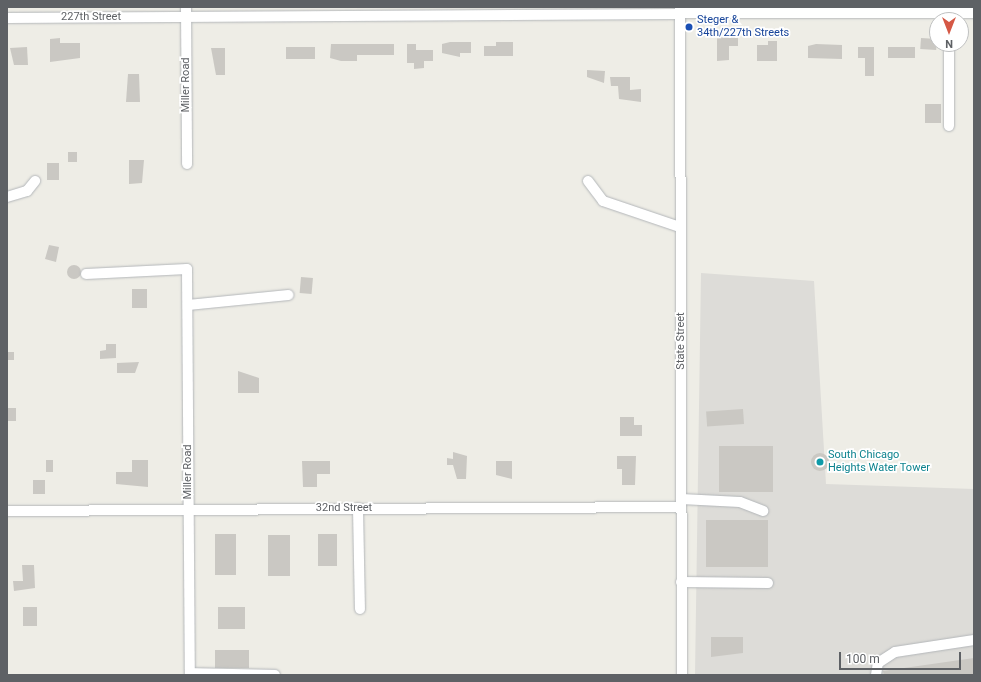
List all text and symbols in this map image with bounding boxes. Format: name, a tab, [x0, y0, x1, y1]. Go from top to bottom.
street label: 227th Street	[61, 10, 121, 24]
north arrow	[929, 12, 969, 52]
place label: Steger & 34th/227th Streets	[697, 14, 789, 40]
marker: Steger & 34th/227th Streets	[684, 22, 694, 32]
text: N	[945, 37, 953, 50]
street label: Miller Road	[179, 57, 193, 113]
street label: State Street	[674, 312, 688, 370]
street label: Miller Road	[181, 444, 195, 500]
place label: South Chicago Heights Water Tower	[828, 449, 930, 475]
marker: South Chicago Heights Water Tower	[815, 457, 825, 467]
street label: 32nd Street	[316, 501, 372, 515]
scale bar	[841, 644, 963, 670]
text: 100 m	[846, 652, 880, 666]

